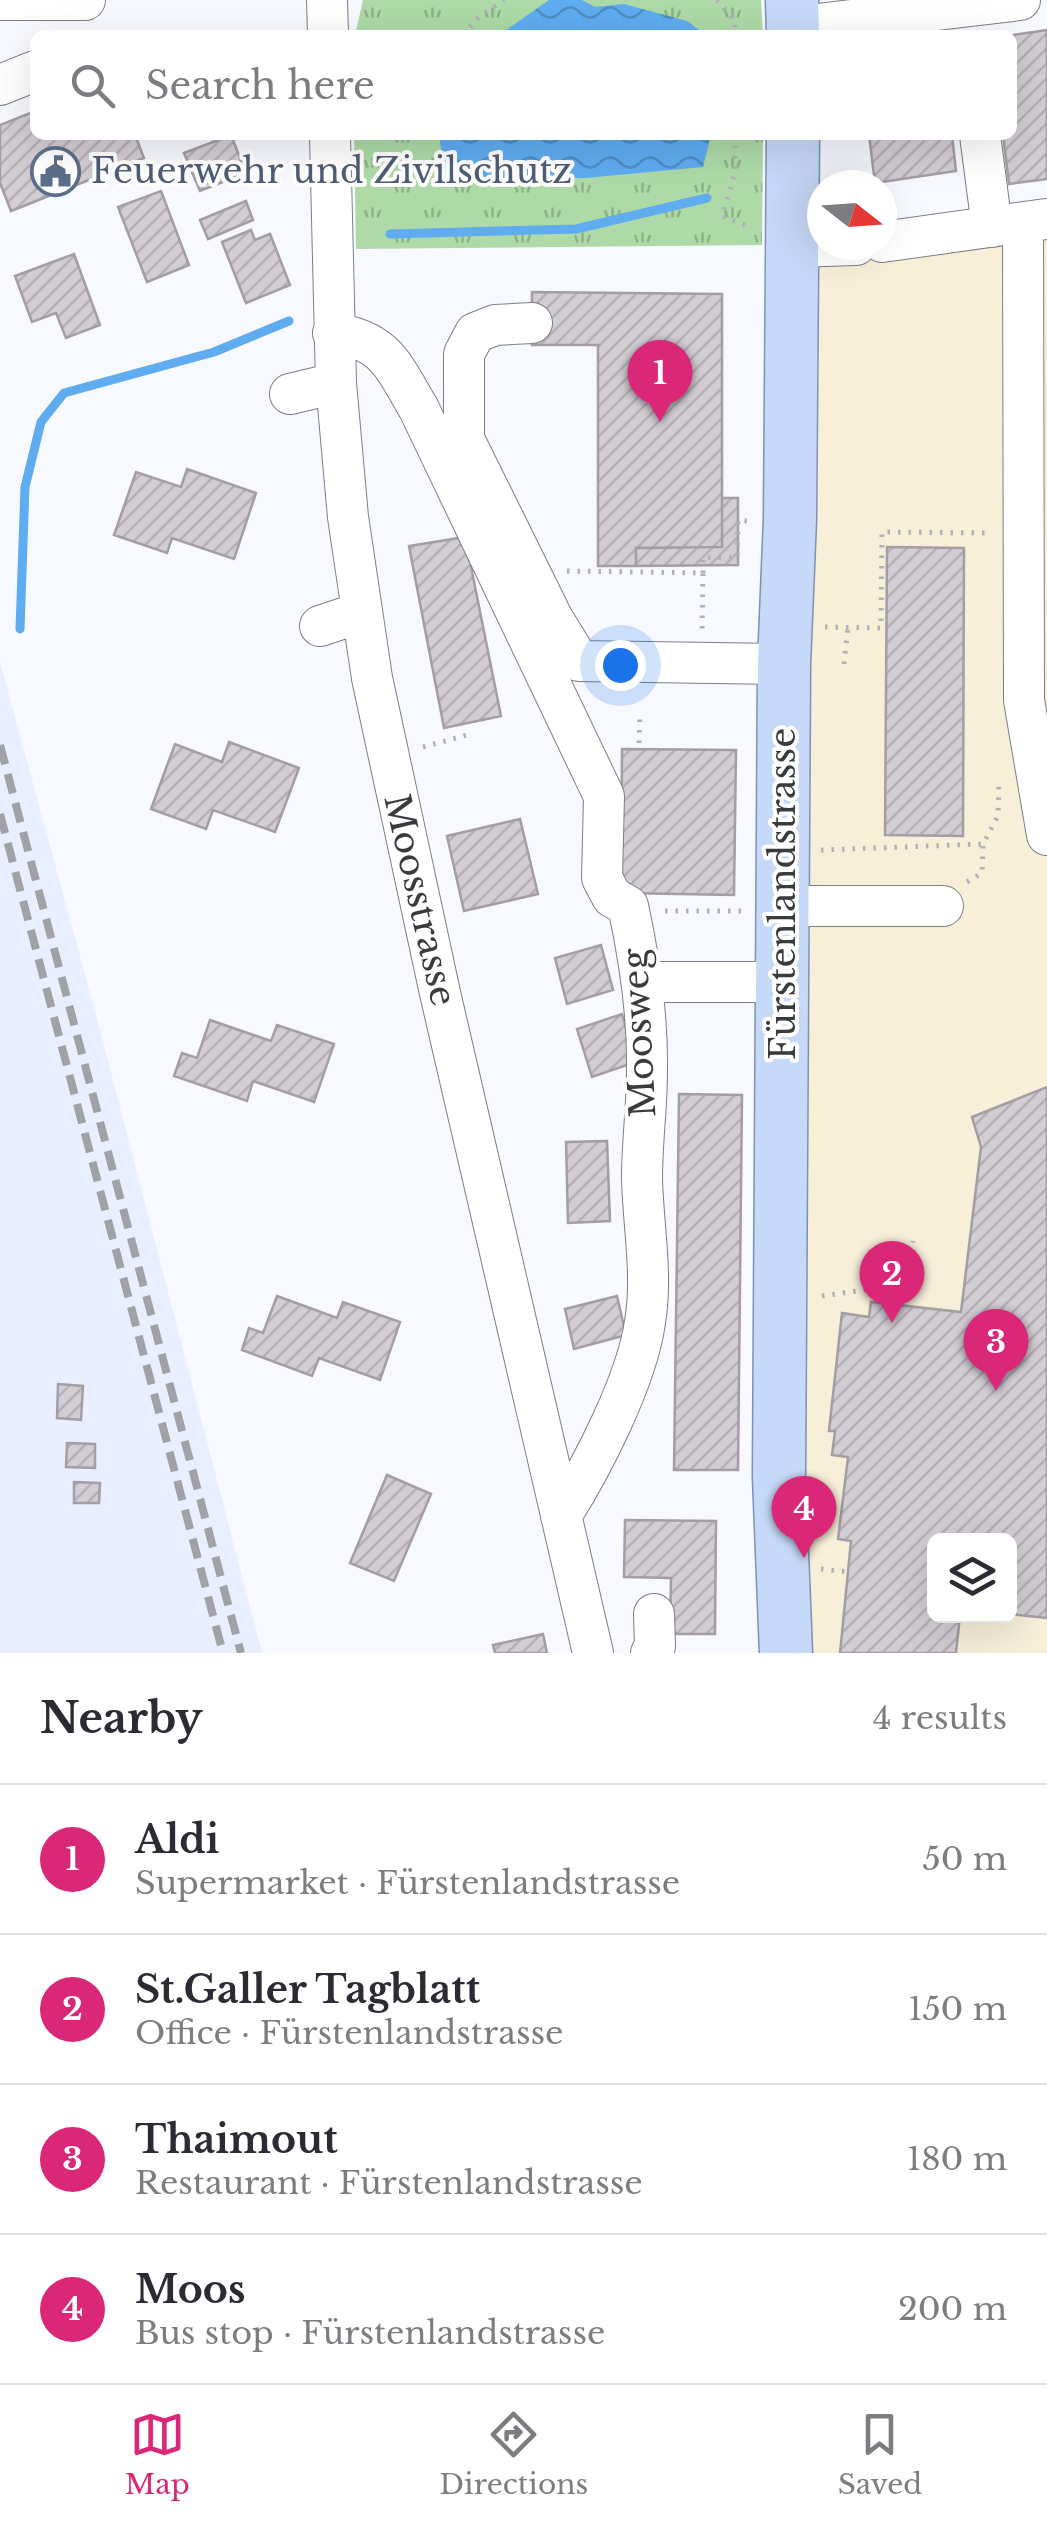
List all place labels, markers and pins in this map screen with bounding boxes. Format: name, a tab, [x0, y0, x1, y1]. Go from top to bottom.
public building icon: Feuerwehr und Zivilschutz	[30, 145, 82, 197]
place label: Feuerwehr und Zivilschutz	[91, 149, 572, 192]
pin: 1	[628, 340, 692, 422]
pin: 2	[860, 1240, 924, 1323]
pin: 3	[964, 1308, 1028, 1391]
pin: 4	[772, 1476, 836, 1558]

